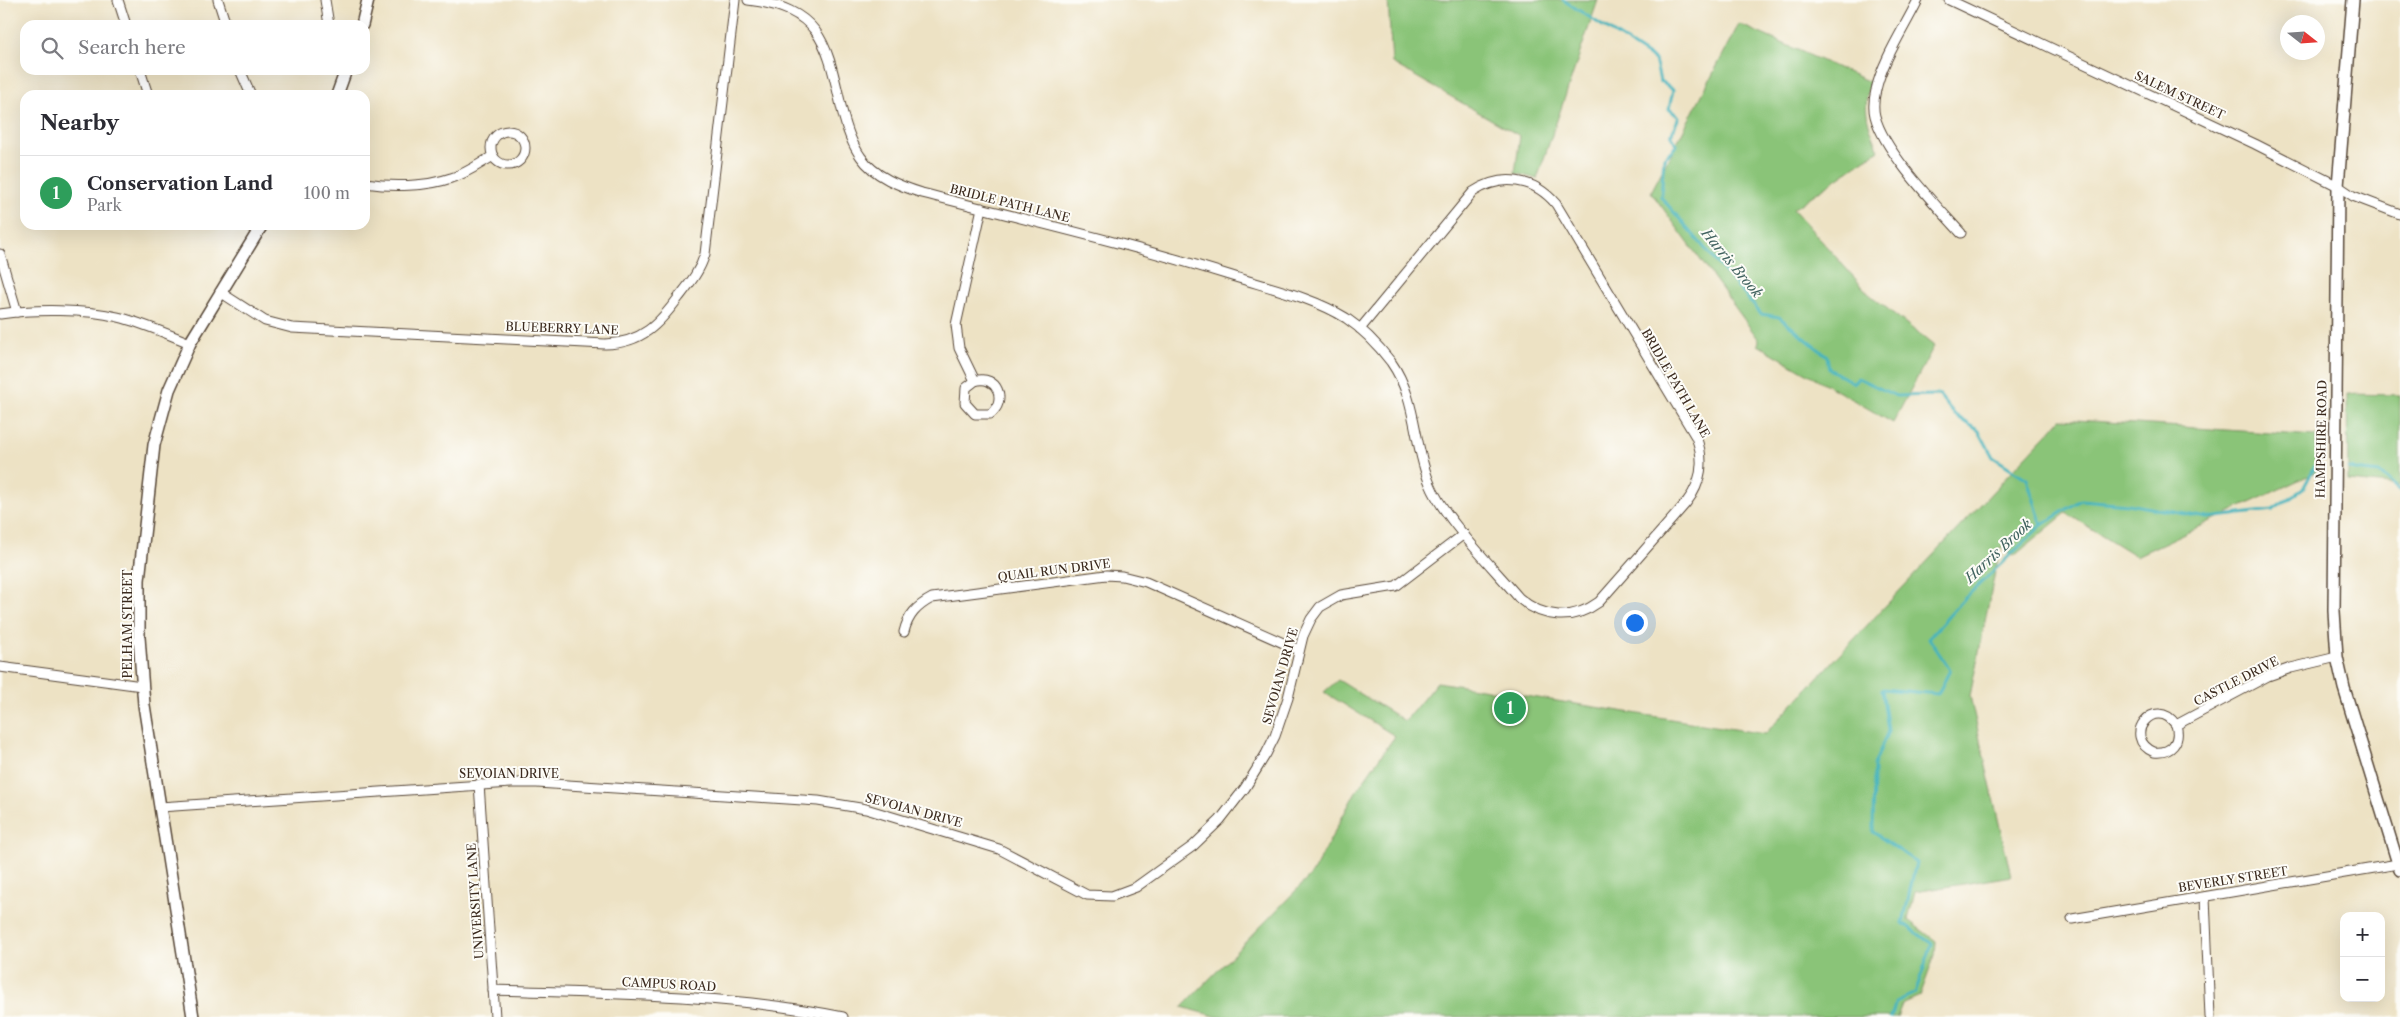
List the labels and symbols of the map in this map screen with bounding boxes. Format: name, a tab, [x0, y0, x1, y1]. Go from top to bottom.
north arrow	[2280, 15, 2325, 60]
street label: SALEM STREET	[2133, 68, 2227, 122]
street label: BRIDLE PATH LANE	[948, 181, 1072, 225]
water label: Harris Brook	[1697, 224, 1767, 302]
street label: BLUEBERRY LANE	[505, 319, 619, 337]
street label: BRIDLE PATH LANE	[1639, 326, 1713, 440]
street label: HAMPSHIRE ROAD	[2312, 379, 2330, 498]
water label: Harris Brook	[1960, 515, 2036, 587]
street label: QUAIL RUN DRIVE	[997, 556, 1111, 584]
street label: PELHAM STREET	[120, 570, 135, 678]
your location	[1622, 610, 1648, 636]
street label: SEVOIAN DRIVE	[1259, 626, 1301, 726]
street label: CASTLE DRIVE	[2191, 653, 2281, 709]
pin: 1	[1494, 689, 1526, 727]
street label: SEVOIAN DRIVE	[459, 766, 559, 781]
street label: SEVOIAN DRIVE	[864, 790, 964, 830]
street label: UNIVERSITY LANE	[463, 842, 487, 960]
street label: BEVERLY STREET	[2177, 863, 2289, 895]
street label: CAMPUS ROAD	[621, 974, 717, 994]

